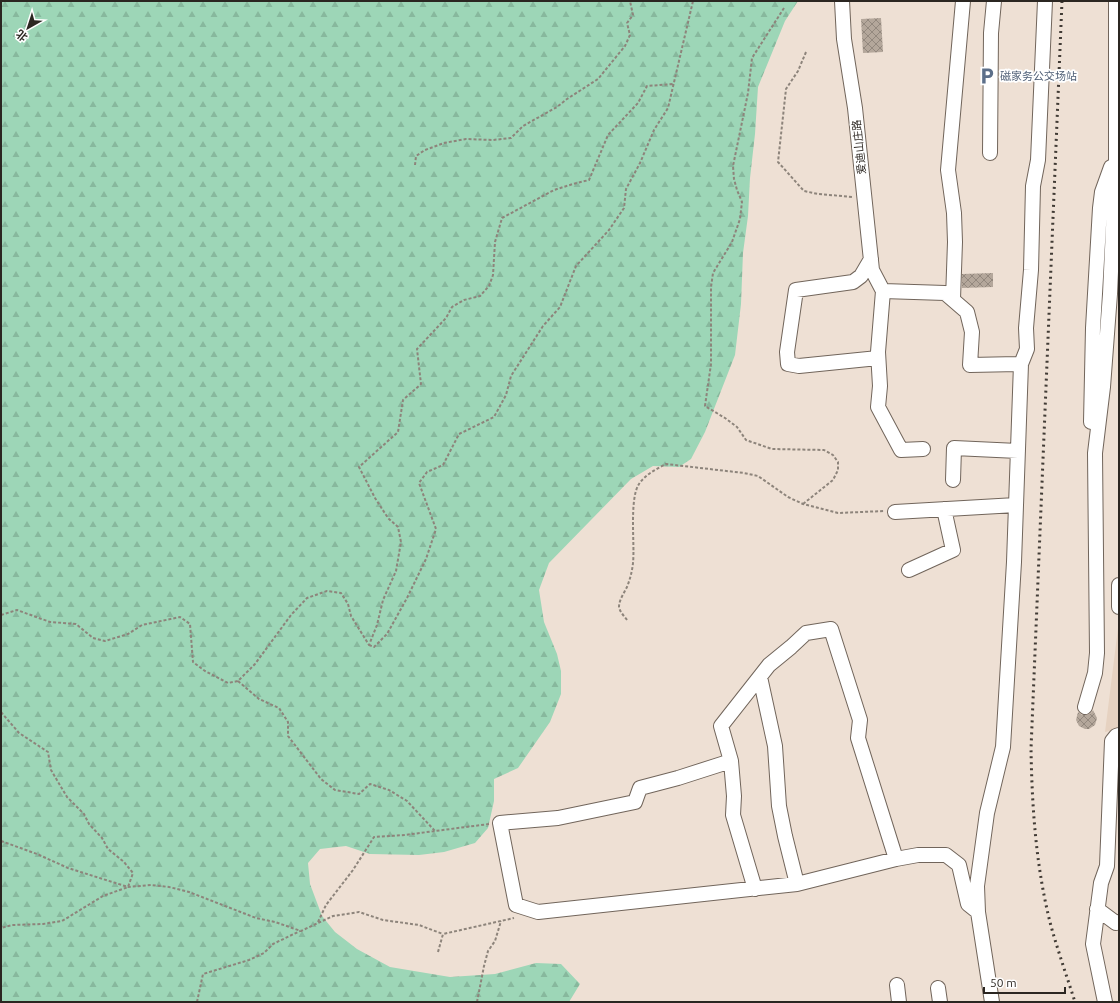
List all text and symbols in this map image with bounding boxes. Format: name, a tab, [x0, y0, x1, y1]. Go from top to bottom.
north arrow	[8, 8, 48, 48]
text: 北	[14, 28, 30, 44]
parking icon: 磁家务公交场站	[977, 66, 997, 86]
place label: 磁家务公交场站	[1000, 70, 1077, 82]
street label: 爱迪山庄路	[850, 119, 868, 175]
scale bar	[984, 969, 1065, 995]
text: 50 m	[990, 976, 1017, 989]

